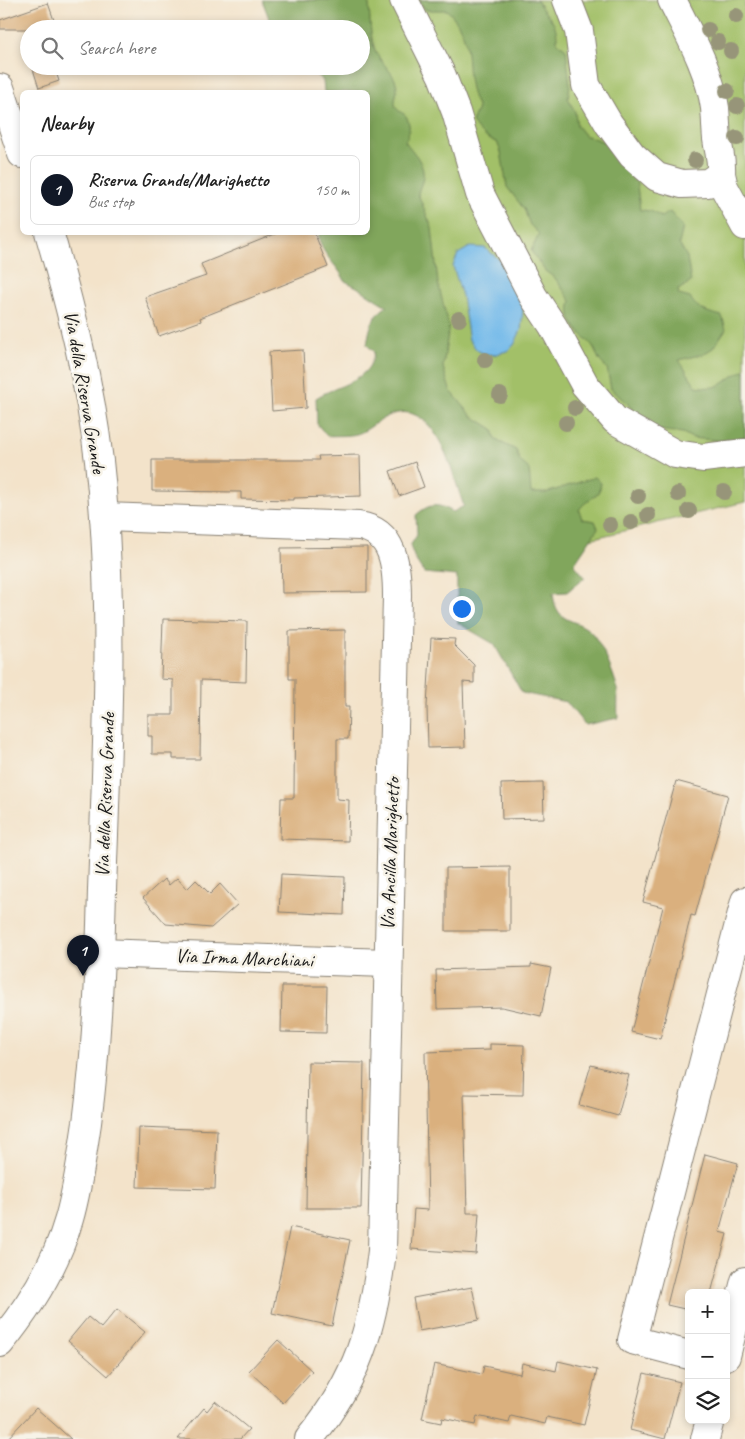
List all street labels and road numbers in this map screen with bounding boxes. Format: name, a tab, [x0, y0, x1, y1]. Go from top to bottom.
street label: Via della Riserva Grande	[58, 309, 112, 477]
street label: Via della Riserva Grande	[90, 711, 120, 878]
street label: Via Ancilla Marighetto	[375, 775, 405, 931]
street label: Via Irma Marchiani	[175, 943, 316, 973]

